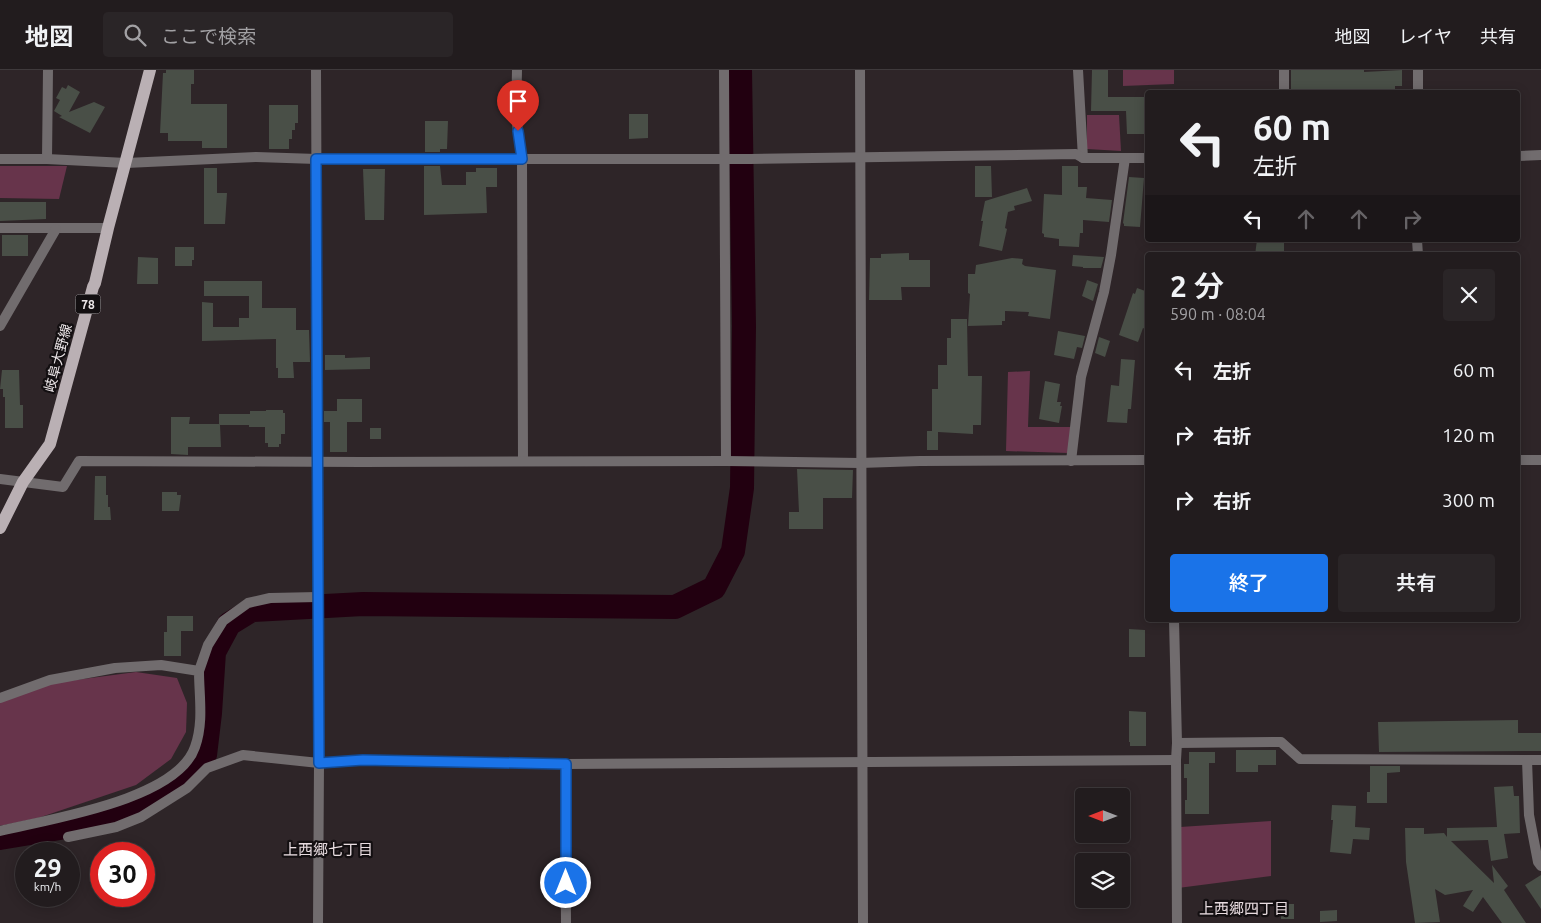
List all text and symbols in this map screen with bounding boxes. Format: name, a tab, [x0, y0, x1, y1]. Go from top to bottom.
search box	[103, 12, 453, 57]
icon: search	[121, 21, 149, 49]
text: 地図	[25, 23, 73, 50]
text: ここで検索	[161, 25, 256, 47]
text: 地図	[1335, 26, 1371, 46]
text: レイヤ	[1399, 26, 1452, 46]
text: 共有	[1480, 26, 1516, 46]
pin	[497, 80, 539, 131]
icon: arrive	[504, 87, 532, 115]
text: 60 m	[1253, 107, 1331, 147]
icon: left	[1170, 110, 1235, 175]
text: 左折	[1253, 153, 1297, 178]
icon: left	[1239, 205, 1267, 233]
icon: ahead	[1292, 205, 1320, 233]
icon: ahead	[1345, 205, 1373, 233]
icon: right	[1398, 205, 1426, 233]
text: 2 分	[1170, 269, 1224, 303]
button: close	[1443, 269, 1495, 321]
road number: 78	[76, 294, 100, 313]
text: 590 m · 08:04	[1170, 305, 1266, 323]
street label: 岐阜大野線	[41, 322, 75, 394]
icon: left	[1170, 356, 1198, 384]
text: 60 m	[1453, 359, 1495, 381]
text: 左折	[1213, 360, 1251, 382]
icon: right	[1170, 421, 1198, 449]
text: 120 m	[1442, 424, 1495, 446]
text: 右折	[1213, 425, 1251, 447]
icon: right	[1170, 486, 1198, 514]
text: 300 m	[1442, 489, 1495, 511]
text: 右折	[1213, 490, 1251, 512]
button: 終了	[1170, 554, 1328, 612]
button: 共有	[1338, 554, 1495, 612]
north arrow	[1075, 788, 1130, 842]
map controls	[1075, 788, 1130, 908]
district label: 上西郷七丁目	[283, 841, 373, 858]
speed limit sign: 30	[90, 842, 155, 907]
button: layers	[1075, 853, 1130, 908]
text: 29	[33, 854, 62, 882]
position arrow	[539, 856, 591, 908]
text: km/h	[34, 880, 61, 893]
district label: 上西郷四丁目	[1199, 900, 1289, 917]

